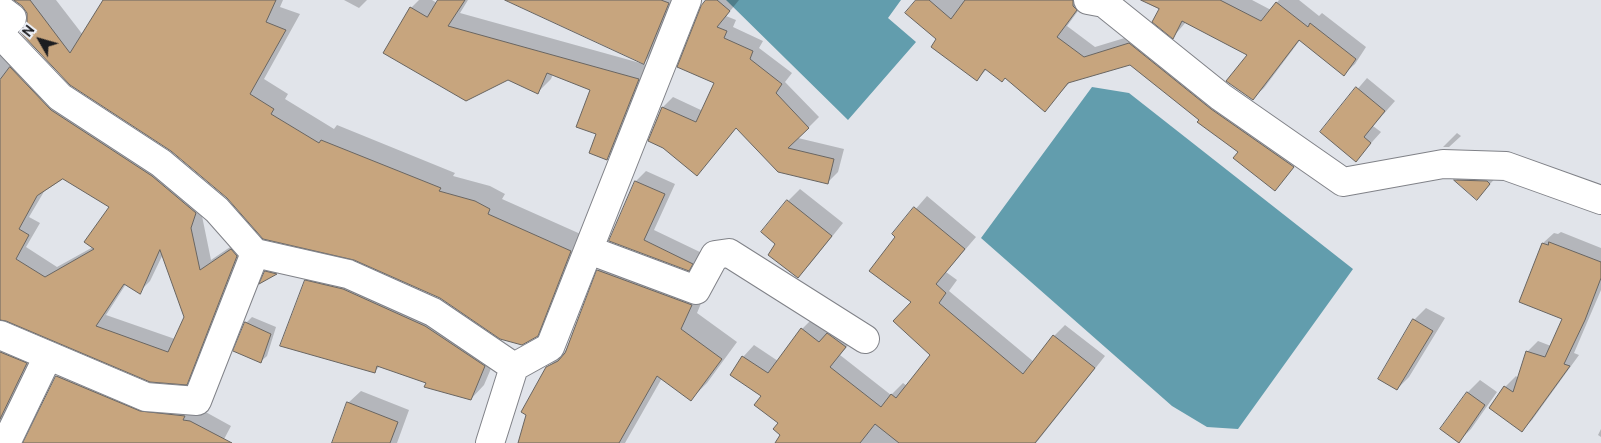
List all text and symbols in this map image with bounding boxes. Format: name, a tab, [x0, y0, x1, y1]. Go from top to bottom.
north arrow	[15, 15, 65, 65]
text: N	[19, 22, 38, 40]

